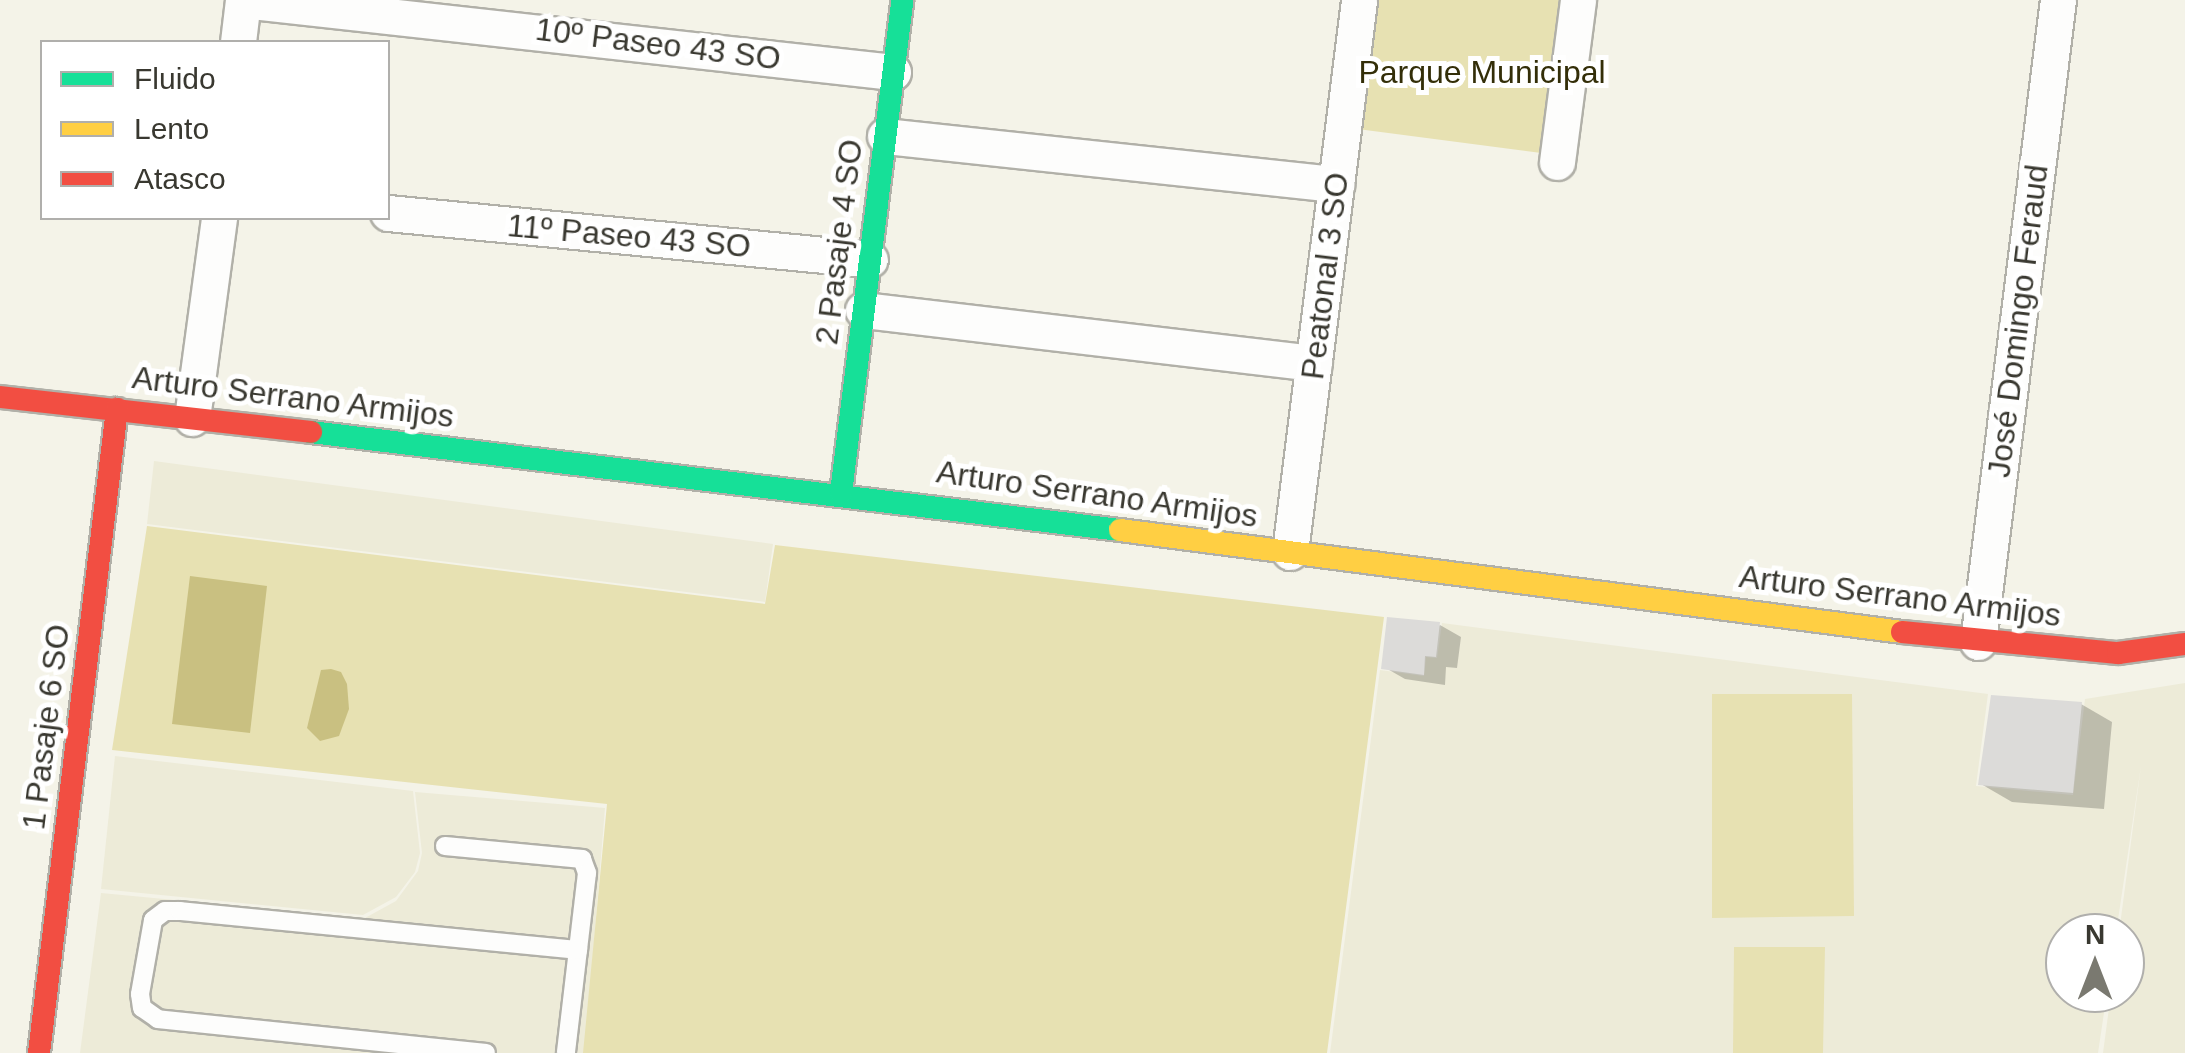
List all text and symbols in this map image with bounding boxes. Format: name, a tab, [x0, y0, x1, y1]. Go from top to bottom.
street label: 10º Paseo 43 SO	[533, 10, 783, 78]
legend	[40, 40, 390, 220]
park label: Parque Municipal	[1358, 53, 1606, 91]
text: Fluido	[134, 62, 216, 95]
text: Lento	[134, 112, 209, 145]
street label: 2 Pasaje 4 SO	[807, 137, 871, 347]
text: Atasco	[134, 162, 226, 195]
street label: José Domingo Feraud	[1980, 162, 2056, 480]
street label: Peatonal 3 SO	[1293, 170, 1357, 382]
street label: 11º Paseo 43 SO	[506, 206, 752, 266]
street label: Arturo Serrano Armijos	[129, 358, 457, 436]
street label: Arturo Serrano Armijos	[933, 452, 1261, 536]
street label: Arturo Serrano Armijos	[1736, 557, 2064, 635]
street label: 1 Pasaje 6 SO	[14, 622, 78, 832]
north arrow	[2045, 913, 2145, 1013]
text: N	[2085, 919, 2105, 950]

